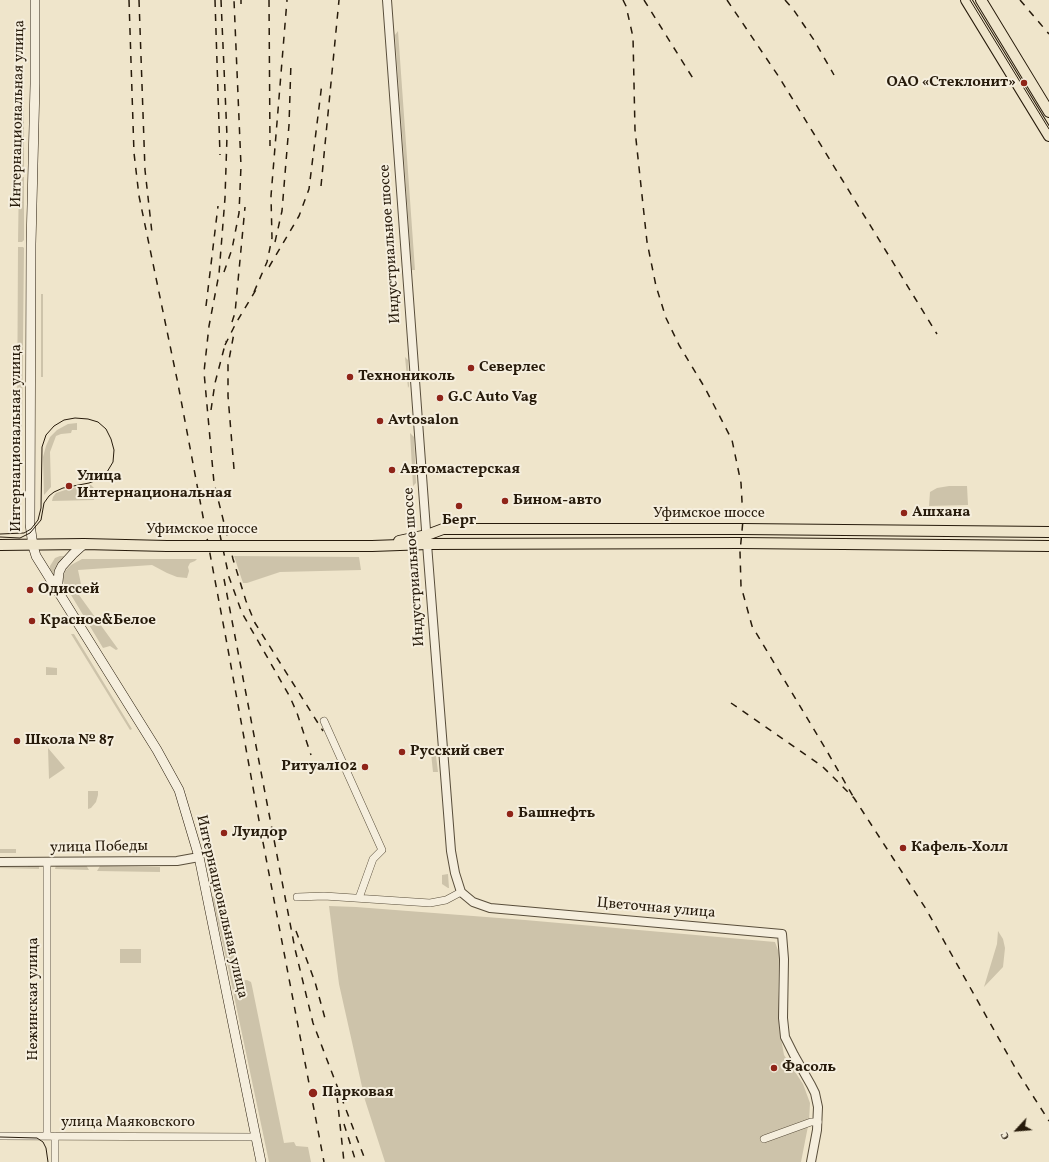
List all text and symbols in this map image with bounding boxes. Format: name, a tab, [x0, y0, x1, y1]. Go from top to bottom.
street label: Интернациональная улица	[8, 20, 30, 208]
place label: ОАО «Стеклонит»	[887, 74, 1016, 92]
marker: ОАО «Стеклонит»	[1019, 78, 1029, 88]
street label: Индустриальное шоссе	[376, 164, 406, 324]
street label: Интернациональная улица	[8, 344, 26, 532]
place label: Северлес	[479, 359, 545, 377]
marker: Северлес	[466, 363, 476, 373]
place label: Технониколь	[358, 368, 455, 386]
marker: Технониколь	[345, 372, 355, 382]
place label: G.C Auto Vag	[448, 389, 537, 407]
marker: G.C Auto Vag	[435, 393, 445, 403]
place label: Avtosalon	[388, 412, 459, 430]
marker: Avtosalon	[375, 416, 385, 426]
place label: Автомастерская	[400, 461, 520, 479]
marker: Автомастерская	[387, 465, 397, 475]
place label: Улица Интернациональная	[77, 468, 232, 503]
marker: Улица Интернациональная	[64, 481, 74, 491]
street label: Индустриальное шоссе	[400, 487, 430, 647]
place label: Бином-авто	[513, 492, 602, 510]
marker: Бином-авто	[500, 496, 510, 506]
marker: Берг	[454, 501, 464, 511]
place label: Ашхана	[912, 504, 971, 522]
street label: Уфимское шоссе	[653, 505, 765, 523]
marker: Ашхана	[899, 508, 909, 518]
place label: Берг	[442, 512, 476, 530]
street label: Уфимское шоссе	[146, 521, 258, 539]
place label: Одиссей	[38, 581, 99, 599]
marker: Одиссей	[25, 585, 35, 595]
place label: Красное&Белое	[40, 612, 156, 630]
marker: Красное&Белое	[27, 616, 37, 626]
place label: Школа № 87	[25, 732, 114, 750]
marker: Школа № 87	[12, 736, 22, 746]
place label: Русский свет	[410, 743, 504, 761]
marker: Русский свет	[397, 747, 407, 757]
place label: Ритуал102	[281, 758, 357, 776]
marker: Ритуал102	[360, 762, 370, 772]
place label: Башнефть	[518, 805, 595, 823]
marker: Башнефть	[505, 809, 515, 819]
street label: Интернациональная улица	[191, 813, 251, 1001]
place label: Луидор	[232, 824, 287, 842]
marker: Луидор	[219, 828, 229, 838]
street label: улица Победы	[50, 838, 148, 858]
place label: Кафель-Холл	[911, 839, 1008, 857]
marker: Кафель-Холл	[898, 843, 908, 853]
street label: Цветочная улица	[596, 895, 716, 923]
street label: Нежинская улица	[25, 937, 43, 1061]
place label: Фасоль	[782, 1059, 836, 1077]
marker: Фасоль	[769, 1063, 779, 1073]
place label: Парковая	[322, 1084, 393, 1102]
marker: Парковая	[307, 1087, 319, 1099]
north arrow	[997, 1110, 1037, 1150]
street label: улица Маяковского	[61, 1114, 195, 1132]
text: С	[997, 1129, 1014, 1142]

